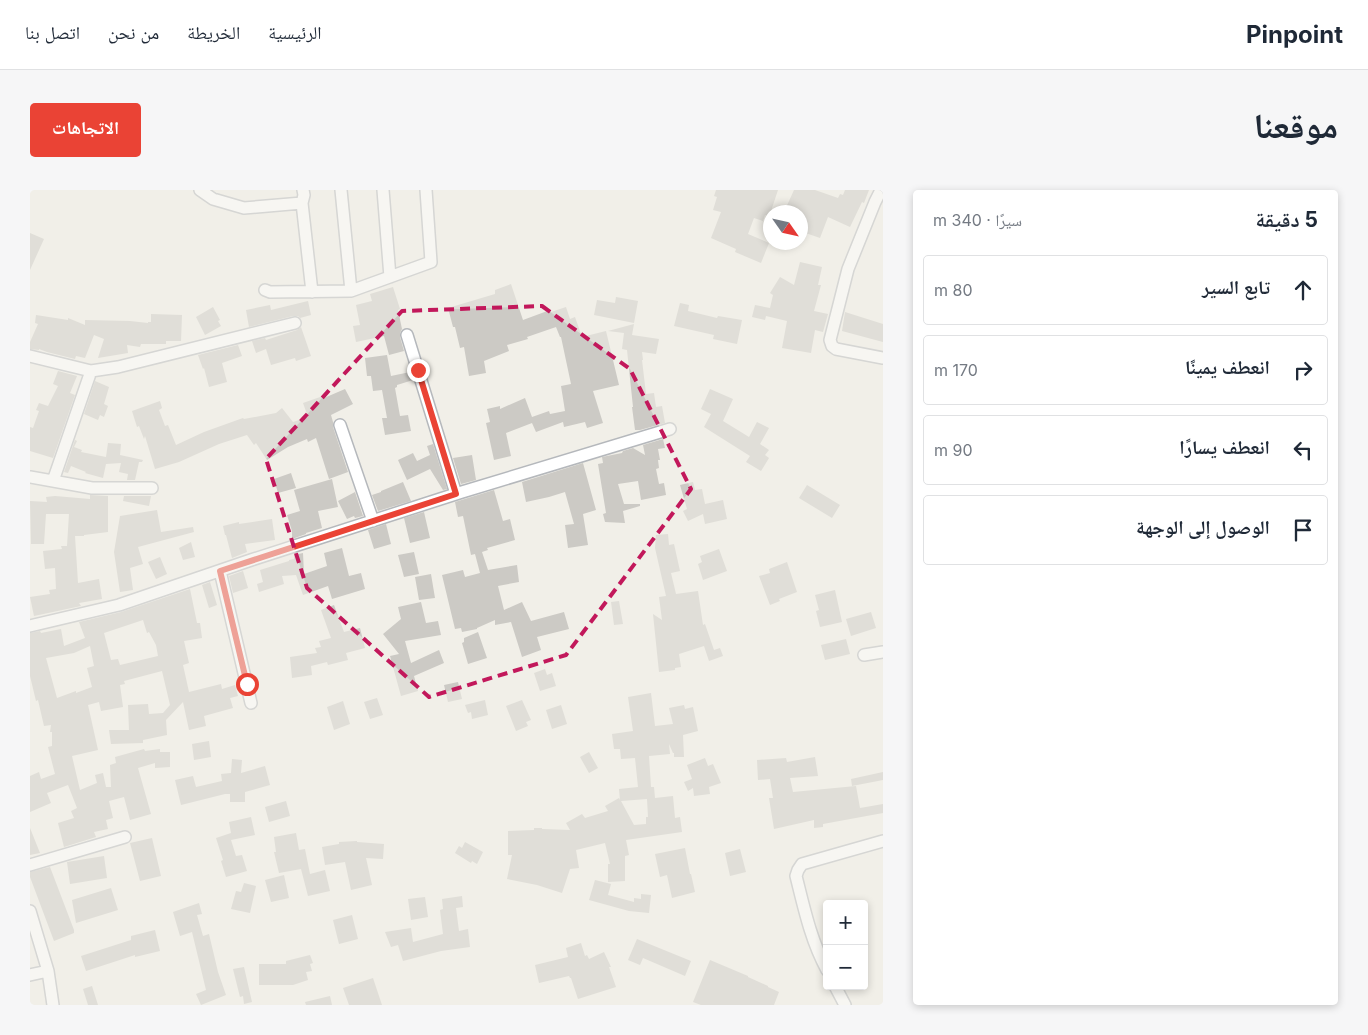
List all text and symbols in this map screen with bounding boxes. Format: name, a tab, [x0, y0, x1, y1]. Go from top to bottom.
text: Pinpoint	[1246, 20, 1343, 49]
text: اتصل بنا	[25, 22, 80, 43]
text: من نحن	[108, 22, 159, 43]
text: الخريطة	[187, 22, 240, 43]
text: الرئيسية	[268, 22, 322, 43]
button: الاتجاهات	[30, 103, 141, 157]
text: موقعنا	[1253, 104, 1338, 146]
north arrow	[763, 205, 808, 250]
text: 5 دقيقة	[1255, 207, 1318, 232]
text: سيرًا · 340 m	[933, 210, 1022, 230]
text: تابع السير	[1202, 276, 1270, 299]
icon: ahead	[1289, 276, 1317, 304]
text: 80 m	[934, 280, 973, 300]
text: انعطف يمينًا	[1185, 356, 1270, 379]
icon: right	[1289, 356, 1317, 384]
route end	[407, 359, 430, 382]
text: 170 m	[934, 360, 978, 380]
text: انعطف يسارًا	[1179, 436, 1270, 459]
icon: left	[1289, 436, 1317, 464]
text: 90 m	[934, 440, 973, 460]
text: الوصول إلى الوجهة	[1136, 516, 1270, 539]
icon: arrive	[1289, 516, 1317, 544]
route start	[236, 673, 259, 696]
map controls	[823, 900, 868, 990]
button: +	[823, 900, 868, 945]
button: −	[823, 945, 868, 990]

